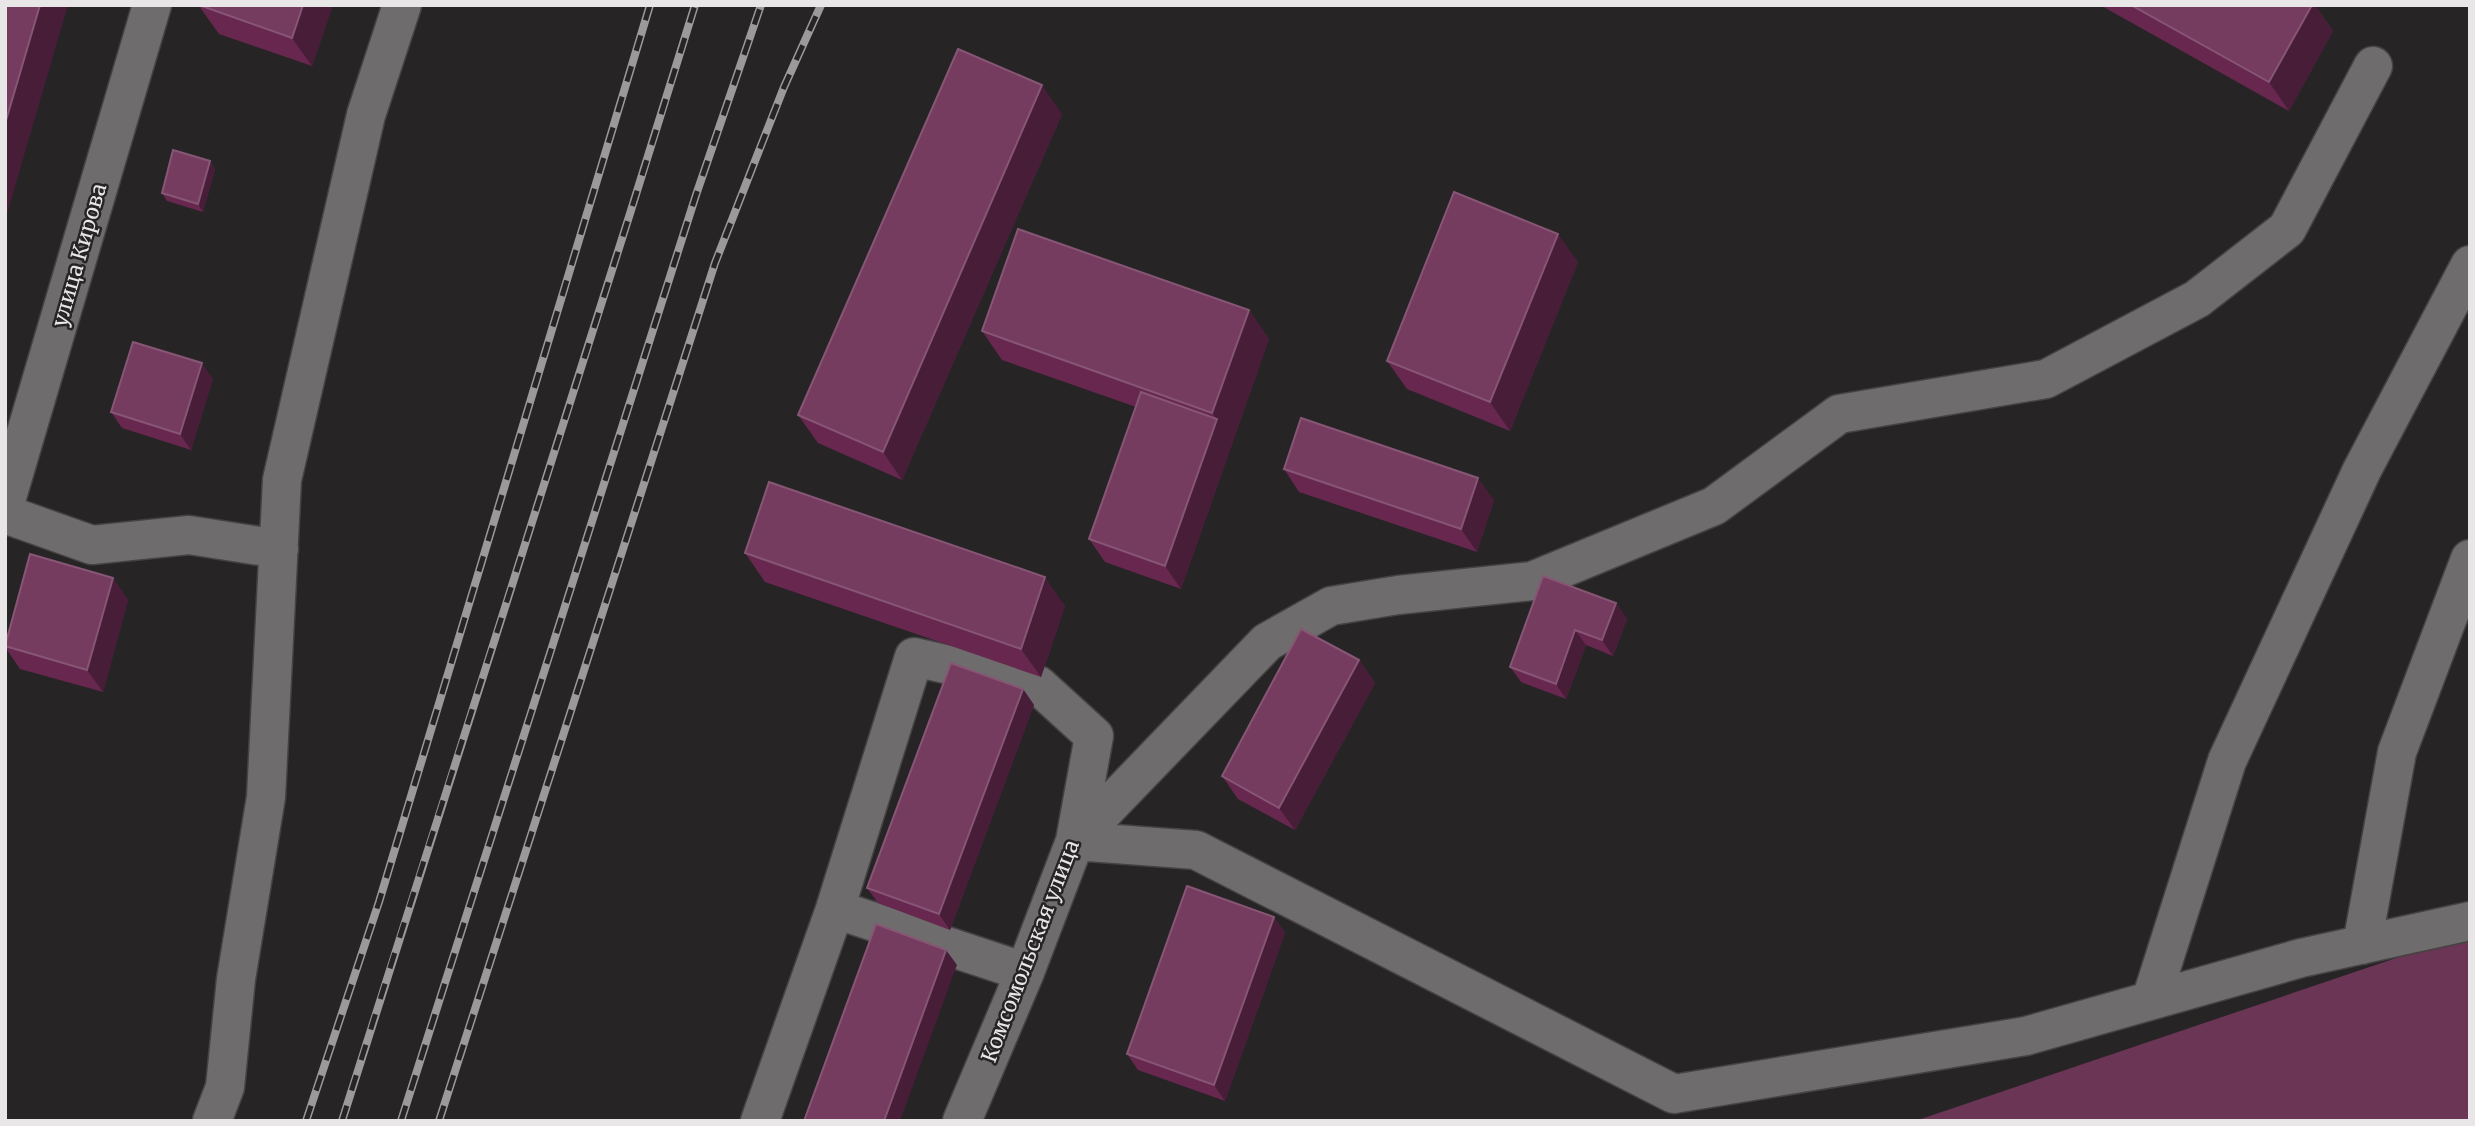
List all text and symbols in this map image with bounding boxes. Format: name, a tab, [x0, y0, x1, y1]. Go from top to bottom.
street label: улица Кирова	[46, 180, 112, 330]
street label: Комсомольская улица	[975, 836, 1085, 1066]

